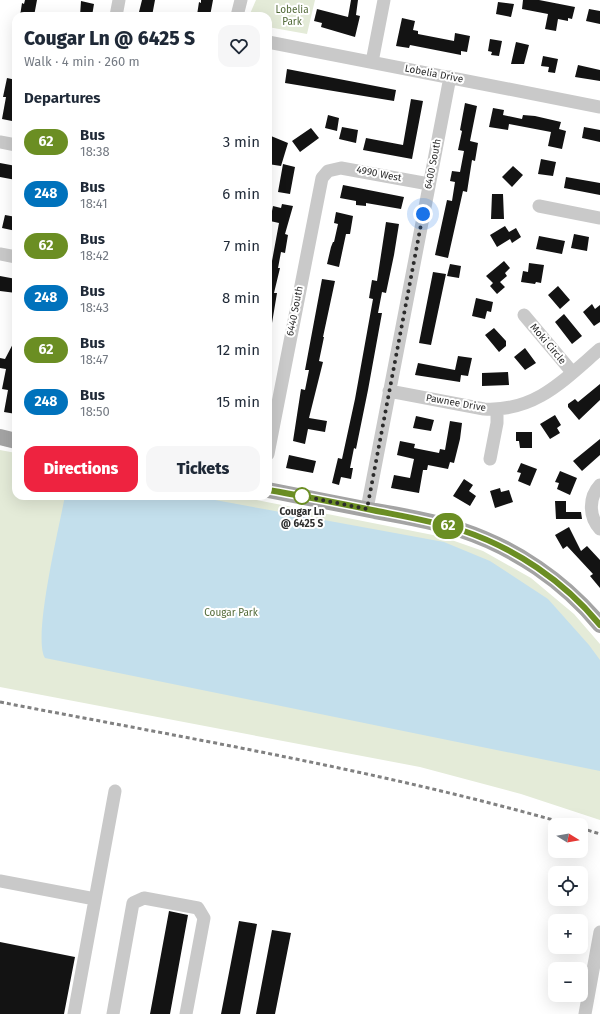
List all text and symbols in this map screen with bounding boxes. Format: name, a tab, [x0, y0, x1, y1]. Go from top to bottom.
park label: Lobelia Park	[275, 4, 309, 28]
button: heart	[218, 25, 260, 67]
text: Cougar Ln @ 6425 S	[24, 27, 195, 50]
text: Walk · 4 min · 260 m	[24, 54, 140, 69]
street label: Lobelia Drive	[404, 62, 464, 86]
text: Departures	[24, 89, 101, 107]
text: Bus	[80, 126, 105, 144]
text: 62	[39, 133, 53, 150]
text: 3 min	[223, 133, 260, 151]
street label: 6400 South	[422, 138, 444, 190]
text: 18:38	[80, 144, 110, 159]
street label: 4990 West	[355, 164, 403, 184]
text: Bus	[80, 178, 105, 196]
text: 248	[35, 185, 57, 202]
text: 6 min	[222, 185, 260, 203]
text: 18:41	[80, 196, 108, 211]
your location	[413, 204, 433, 224]
text: Bus	[80, 230, 105, 248]
text: 62	[39, 237, 53, 254]
text: 7 min	[223, 237, 260, 255]
text: 18:42	[80, 248, 109, 263]
text: Bus	[80, 282, 105, 300]
street label: 6440 South	[284, 285, 306, 337]
text: 248	[35, 289, 57, 306]
text: 8 min	[222, 289, 260, 307]
text: 18:43	[80, 300, 109, 315]
street label: Moki Circle	[528, 321, 568, 367]
text: Bus	[80, 334, 105, 352]
text: 62	[39, 341, 53, 358]
text: 12 min	[216, 341, 260, 359]
text: 18:47	[80, 352, 108, 367]
text: Bus	[80, 386, 105, 404]
street label: Pawnee Drive	[425, 392, 487, 414]
text: 248	[35, 393, 57, 410]
text: 15 min	[216, 393, 260, 411]
text: 18:50	[80, 404, 110, 419]
button: Directions	[24, 446, 138, 492]
button: Tickets	[146, 446, 260, 492]
marker: Cougar Ln @ 6425 S	[293, 487, 311, 505]
place label: Cougar Ln @ 6425 S	[279, 506, 325, 530]
line badge: 62	[430, 513, 466, 539]
text: 62	[441, 517, 455, 534]
park label: Cougar Park	[204, 607, 259, 619]
north arrow	[548, 818, 588, 858]
map controls	[548, 818, 588, 1002]
button: locate	[548, 866, 588, 906]
button: +	[548, 914, 588, 954]
button: −	[548, 962, 588, 1002]

